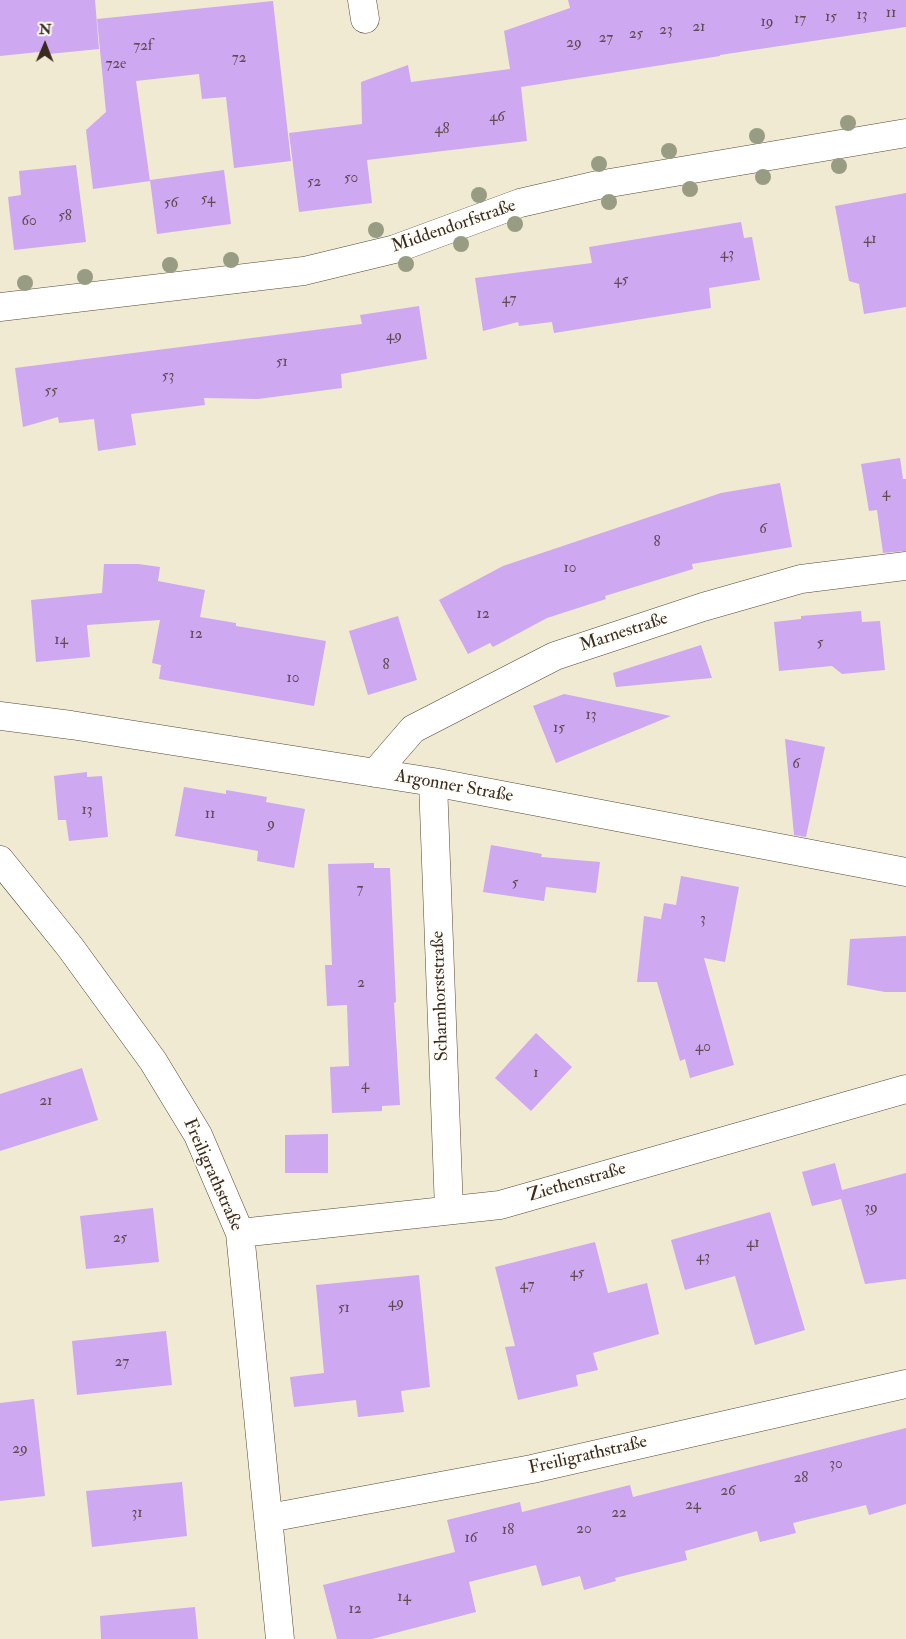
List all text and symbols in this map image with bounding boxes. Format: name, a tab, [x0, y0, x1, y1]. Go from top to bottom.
house number: 11	[886, 5, 896, 23]
house number: 13	[856, 7, 868, 25]
house number: 15	[825, 9, 837, 27]
house number: 17	[794, 11, 806, 29]
house number: 19	[761, 14, 773, 32]
house number: 21	[693, 19, 705, 37]
north arrow	[20, 20, 70, 70]
text: N	[39, 21, 52, 38]
house number: 23	[659, 22, 673, 40]
house number: 25	[629, 26, 643, 44]
house number: 27	[599, 30, 613, 48]
house number: 29	[566, 35, 582, 53]
house number: 72f	[133, 38, 153, 56]
house number: 72	[232, 50, 246, 68]
house number: 72e	[106, 56, 126, 74]
house number: 46	[489, 109, 505, 127]
house number: 48	[434, 121, 450, 139]
house number: 50	[344, 170, 358, 188]
house number: 52	[307, 174, 321, 192]
house number: 54	[201, 191, 215, 209]
house number: 56	[164, 195, 178, 213]
street label: Middendorfstraße	[389, 196, 519, 258]
house number: 58	[58, 208, 72, 226]
house number: 60	[21, 213, 37, 231]
house number: 41	[863, 231, 877, 249]
house number: 43	[720, 246, 734, 264]
house number: 45	[614, 272, 628, 290]
house number: 47	[502, 291, 516, 309]
house number: 49	[386, 328, 402, 346]
house number: 51	[276, 354, 288, 372]
house number: 53	[162, 368, 174, 386]
house number: 55	[44, 383, 58, 401]
house number: 4	[882, 485, 890, 503]
house number: 6	[759, 521, 767, 539]
house number: 8	[653, 534, 661, 552]
house number: 10	[564, 560, 576, 578]
house number: 12	[477, 606, 489, 624]
street label: Marnestraße	[577, 609, 671, 657]
house number: 12	[190, 626, 202, 644]
house number: 14	[54, 632, 68, 650]
house number: 5	[817, 635, 823, 653]
house number: 8	[382, 657, 390, 675]
house number: 10	[287, 670, 299, 688]
house number: 13	[585, 707, 597, 725]
house number: 15	[553, 720, 565, 738]
house number: 6	[792, 756, 800, 774]
street label: Argonner Straße	[393, 766, 515, 808]
house number: 13	[81, 802, 93, 820]
house number: 11	[205, 806, 215, 824]
house number: 9	[267, 816, 275, 834]
house number: 5	[512, 875, 518, 893]
house number: 7	[357, 881, 363, 899]
house number: 3	[700, 911, 706, 929]
street label: Scharnhorststraße	[428, 931, 454, 1061]
house number: 2	[357, 975, 365, 993]
house number: 40	[695, 1039, 711, 1057]
house number: 1	[533, 1065, 539, 1083]
house number: 4	[361, 1077, 369, 1095]
house number: 21	[40, 1093, 52, 1111]
street label: Freiligrathstraße	[178, 1115, 246, 1235]
street label: Ziethenstraße	[525, 1159, 629, 1207]
house number: 39	[864, 1200, 878, 1218]
house number: 25	[113, 1230, 127, 1248]
house number: 41	[746, 1235, 760, 1253]
house number: 43	[696, 1249, 710, 1267]
house number: 45	[570, 1265, 584, 1283]
house number: 47	[520, 1277, 534, 1295]
house number: 49	[388, 1295, 404, 1313]
house number: 51	[338, 1300, 350, 1318]
house number: 27	[115, 1354, 129, 1372]
street label: Freiligrathstraße	[527, 1432, 649, 1480]
house number: 29	[12, 1441, 28, 1459]
house number: 30	[829, 1456, 843, 1474]
house number: 28	[794, 1470, 808, 1488]
house number: 26	[720, 1483, 736, 1501]
house number: 24	[685, 1497, 701, 1515]
house number: 31	[131, 1505, 143, 1523]
house number: 22	[611, 1505, 627, 1523]
house number: 20	[576, 1521, 592, 1539]
house number: 18	[502, 1522, 514, 1540]
house number: 16	[465, 1530, 477, 1548]
house number: 14	[397, 1589, 411, 1607]
house number: 12	[349, 1601, 361, 1619]

